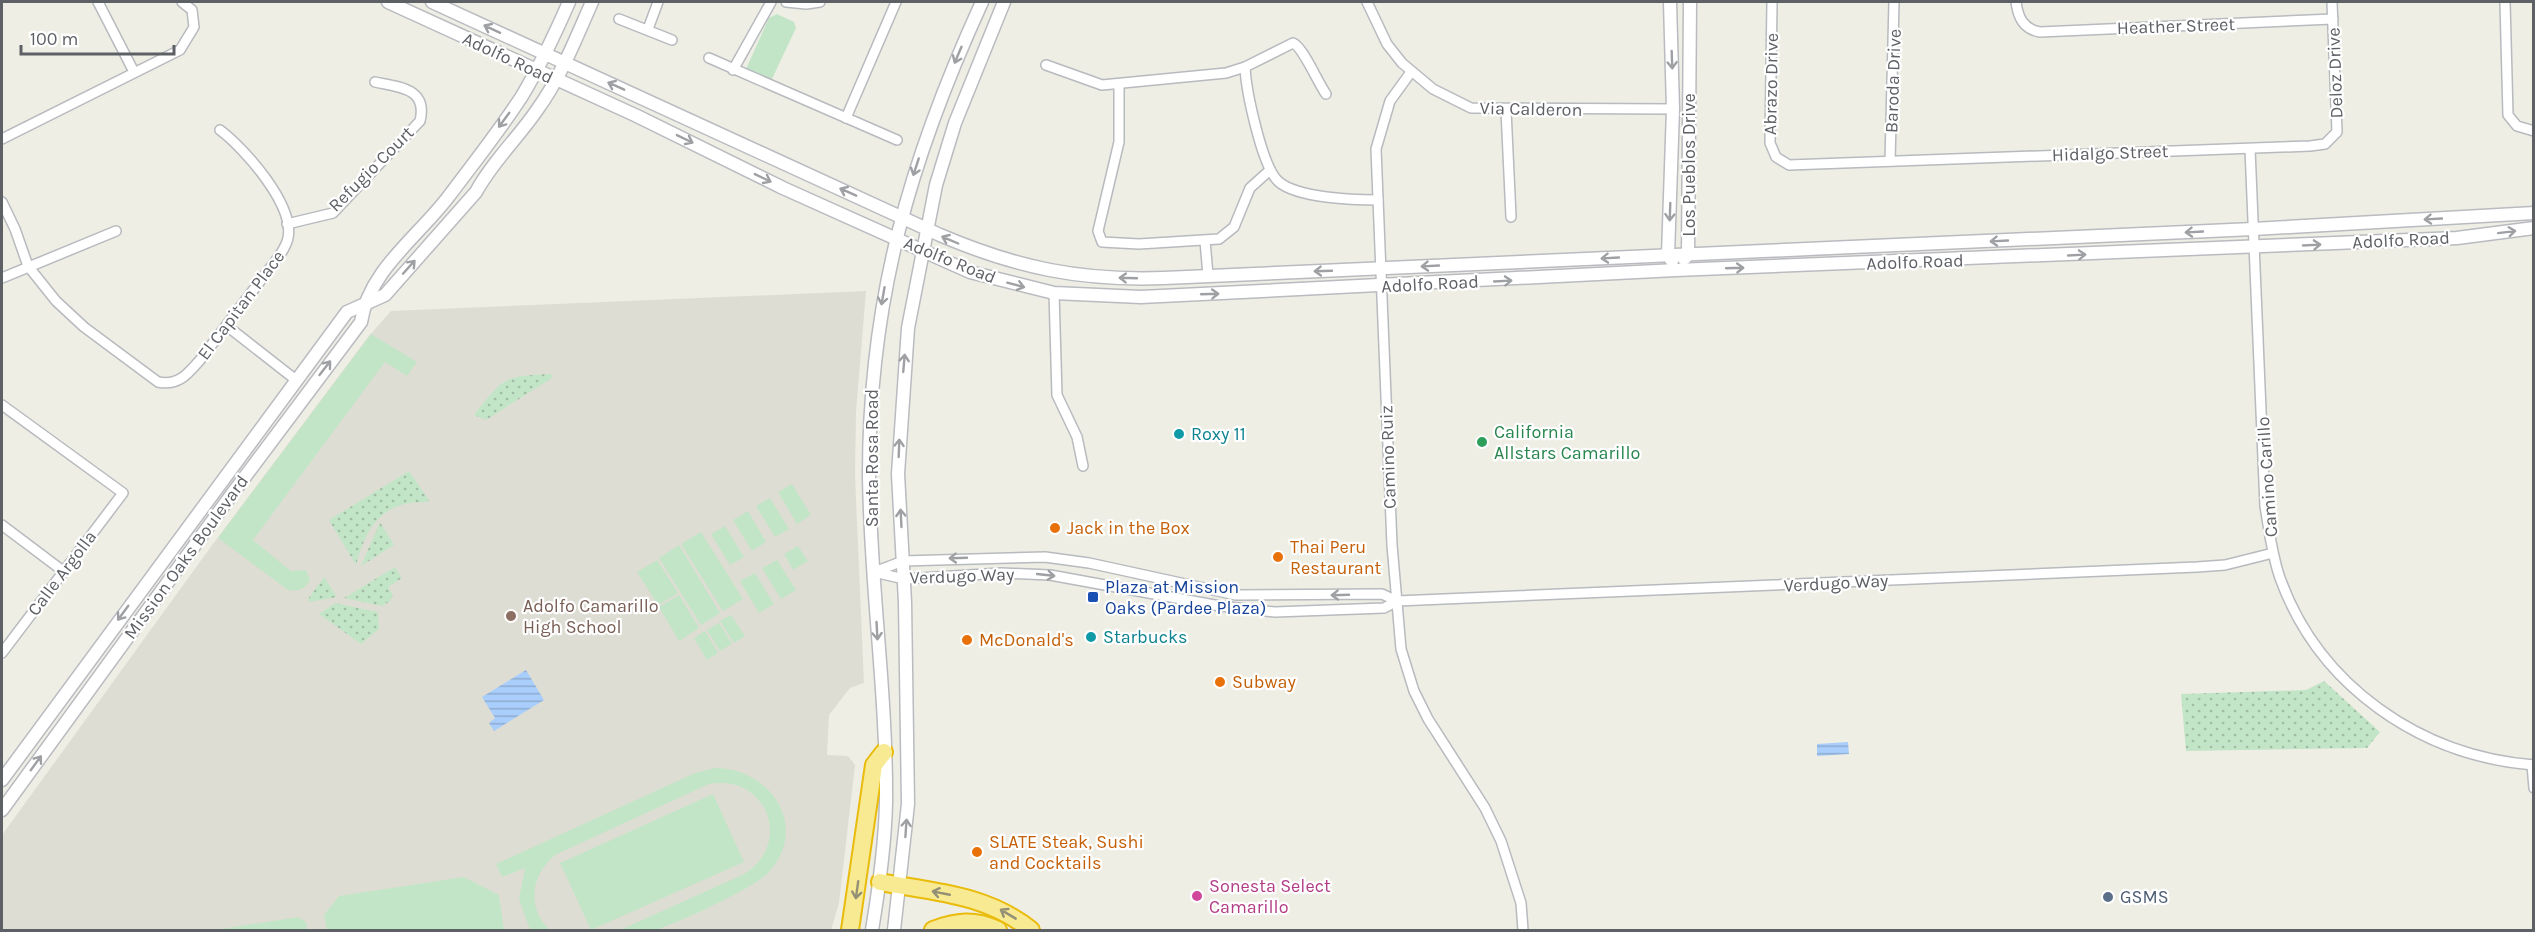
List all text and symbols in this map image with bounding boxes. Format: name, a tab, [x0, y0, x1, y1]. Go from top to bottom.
street label: Heather Street	[2117, 13, 2236, 39]
scale bar	[21, 18, 174, 56]
one-way arrow	[483, 23, 501, 35]
street label: Adolfo Road	[459, 27, 557, 89]
street label: Deloz Drive	[2322, 27, 2348, 119]
text: 100 m	[30, 28, 78, 50]
street label: Baroda Drive	[1880, 28, 1906, 134]
street label: Abrazo Drive	[1759, 33, 1783, 135]
one-way arrow	[952, 45, 963, 64]
one-way arrow	[1666, 49, 1677, 69]
one-way arrow	[607, 80, 625, 91]
street label: Los Pueblos Drive	[1678, 93, 1700, 237]
street label: Via Calderon	[1479, 97, 1583, 121]
one-way arrow	[498, 111, 510, 127]
street label: Refugio Court	[324, 121, 419, 216]
one-way arrow	[676, 134, 694, 146]
street label: Hidalgo Street	[2051, 140, 2169, 166]
one-way arrow	[909, 157, 920, 176]
one-way arrow	[753, 172, 771, 184]
one-way arrow	[839, 185, 857, 197]
one-way arrow	[1664, 201, 1675, 221]
one-way arrow	[2424, 214, 2444, 225]
one-way arrow	[2185, 226, 2205, 238]
street label: Adolfo Road	[2352, 226, 2450, 254]
one-way arrow	[2496, 226, 2516, 237]
street label: Adolfo Road	[901, 232, 999, 288]
one-way arrow	[942, 233, 960, 245]
one-way arrow	[1990, 235, 2010, 246]
one-way arrow	[2302, 239, 2322, 250]
street label: El Capitan Place	[193, 246, 289, 364]
street label: Adolfo Road	[1866, 249, 1964, 275]
one-way arrow	[2066, 250, 2086, 261]
one-way arrow	[1600, 252, 1620, 264]
one-way arrow	[402, 260, 416, 275]
one-way arrow	[1421, 261, 1441, 272]
one-way arrow	[1724, 262, 1744, 274]
one-way arrow	[1313, 265, 1333, 276]
street label: Adolfo Road	[1381, 270, 1479, 298]
one-way arrow	[1118, 273, 1138, 284]
one-way arrow	[1493, 275, 1513, 286]
one-way arrow	[1006, 280, 1025, 291]
one-way arrow	[877, 285, 888, 305]
one-way arrow	[1199, 288, 1219, 299]
one-way arrow	[899, 354, 910, 374]
one-way arrow	[319, 361, 332, 377]
street label: Santa Rosa Road	[861, 389, 883, 527]
street label: Camino Ruiz	[1375, 405, 1401, 509]
street label: Camino Carillo	[2252, 416, 2282, 538]
place label: California Allstars Camarillo	[1494, 421, 1640, 464]
place label: Roxy 11	[1191, 423, 1246, 445]
marker: Roxy 11	[1172, 427, 1186, 441]
marker: California Allstars Camarillo	[1475, 435, 1489, 449]
one-way arrow	[893, 439, 905, 459]
street label: Mission Oaks Boulevard	[119, 471, 253, 643]
one-way arrow	[895, 508, 906, 528]
place label: Jack in the Box	[1067, 517, 1190, 539]
marker: Jack in the Box	[1048, 521, 1062, 535]
street label: Calle Argolla	[23, 526, 101, 620]
place label: Thai Peru Restaurant	[1290, 536, 1382, 579]
marker: Thai Peru Restaurant	[1271, 550, 1285, 564]
one-way arrow	[948, 553, 968, 564]
street label: Verdugo Way	[909, 563, 1015, 589]
street label: Verdugo Way	[1783, 569, 1890, 597]
one-way arrow	[1036, 570, 1056, 581]
place label: Plaza at Mission Oaks (Pardee Plaza)	[1105, 576, 1266, 619]
one-way arrow	[1331, 589, 1351, 600]
marker: Plaza at Mission Oaks (Pardee Plaza)	[1086, 590, 1100, 604]
place label: Adolfo Camarillo High School	[523, 595, 659, 638]
one-way arrow	[117, 604, 129, 620]
marker: Adolfo Camarillo High School	[504, 609, 518, 623]
one-way arrow	[872, 620, 883, 640]
place label: Starbucks	[1103, 626, 1188, 648]
place label: McDonald's	[979, 629, 1074, 651]
marker: Starbucks	[1084, 630, 1098, 644]
marker: McDonald's	[960, 633, 974, 647]
place label: Subway	[1232, 671, 1296, 693]
marker: Subway	[1213, 675, 1227, 689]
one-way arrow	[30, 755, 42, 771]
one-way arrow	[901, 818, 912, 838]
place label: SLATE Steak, Sushi and Cocktails	[989, 831, 1144, 874]
marker: SLATE Steak, Sushi and Cocktails	[970, 845, 984, 859]
place label: Sonesta Select Camarillo	[1209, 875, 1331, 918]
one-way arrow	[852, 879, 863, 899]
place label: GSMS	[2120, 886, 2169, 908]
one-way arrow	[932, 887, 951, 898]
marker: Sonesta Select Camarillo	[1190, 889, 1204, 903]
marker: GSMS	[2101, 890, 2115, 904]
one-way arrow	[1000, 907, 1017, 919]

